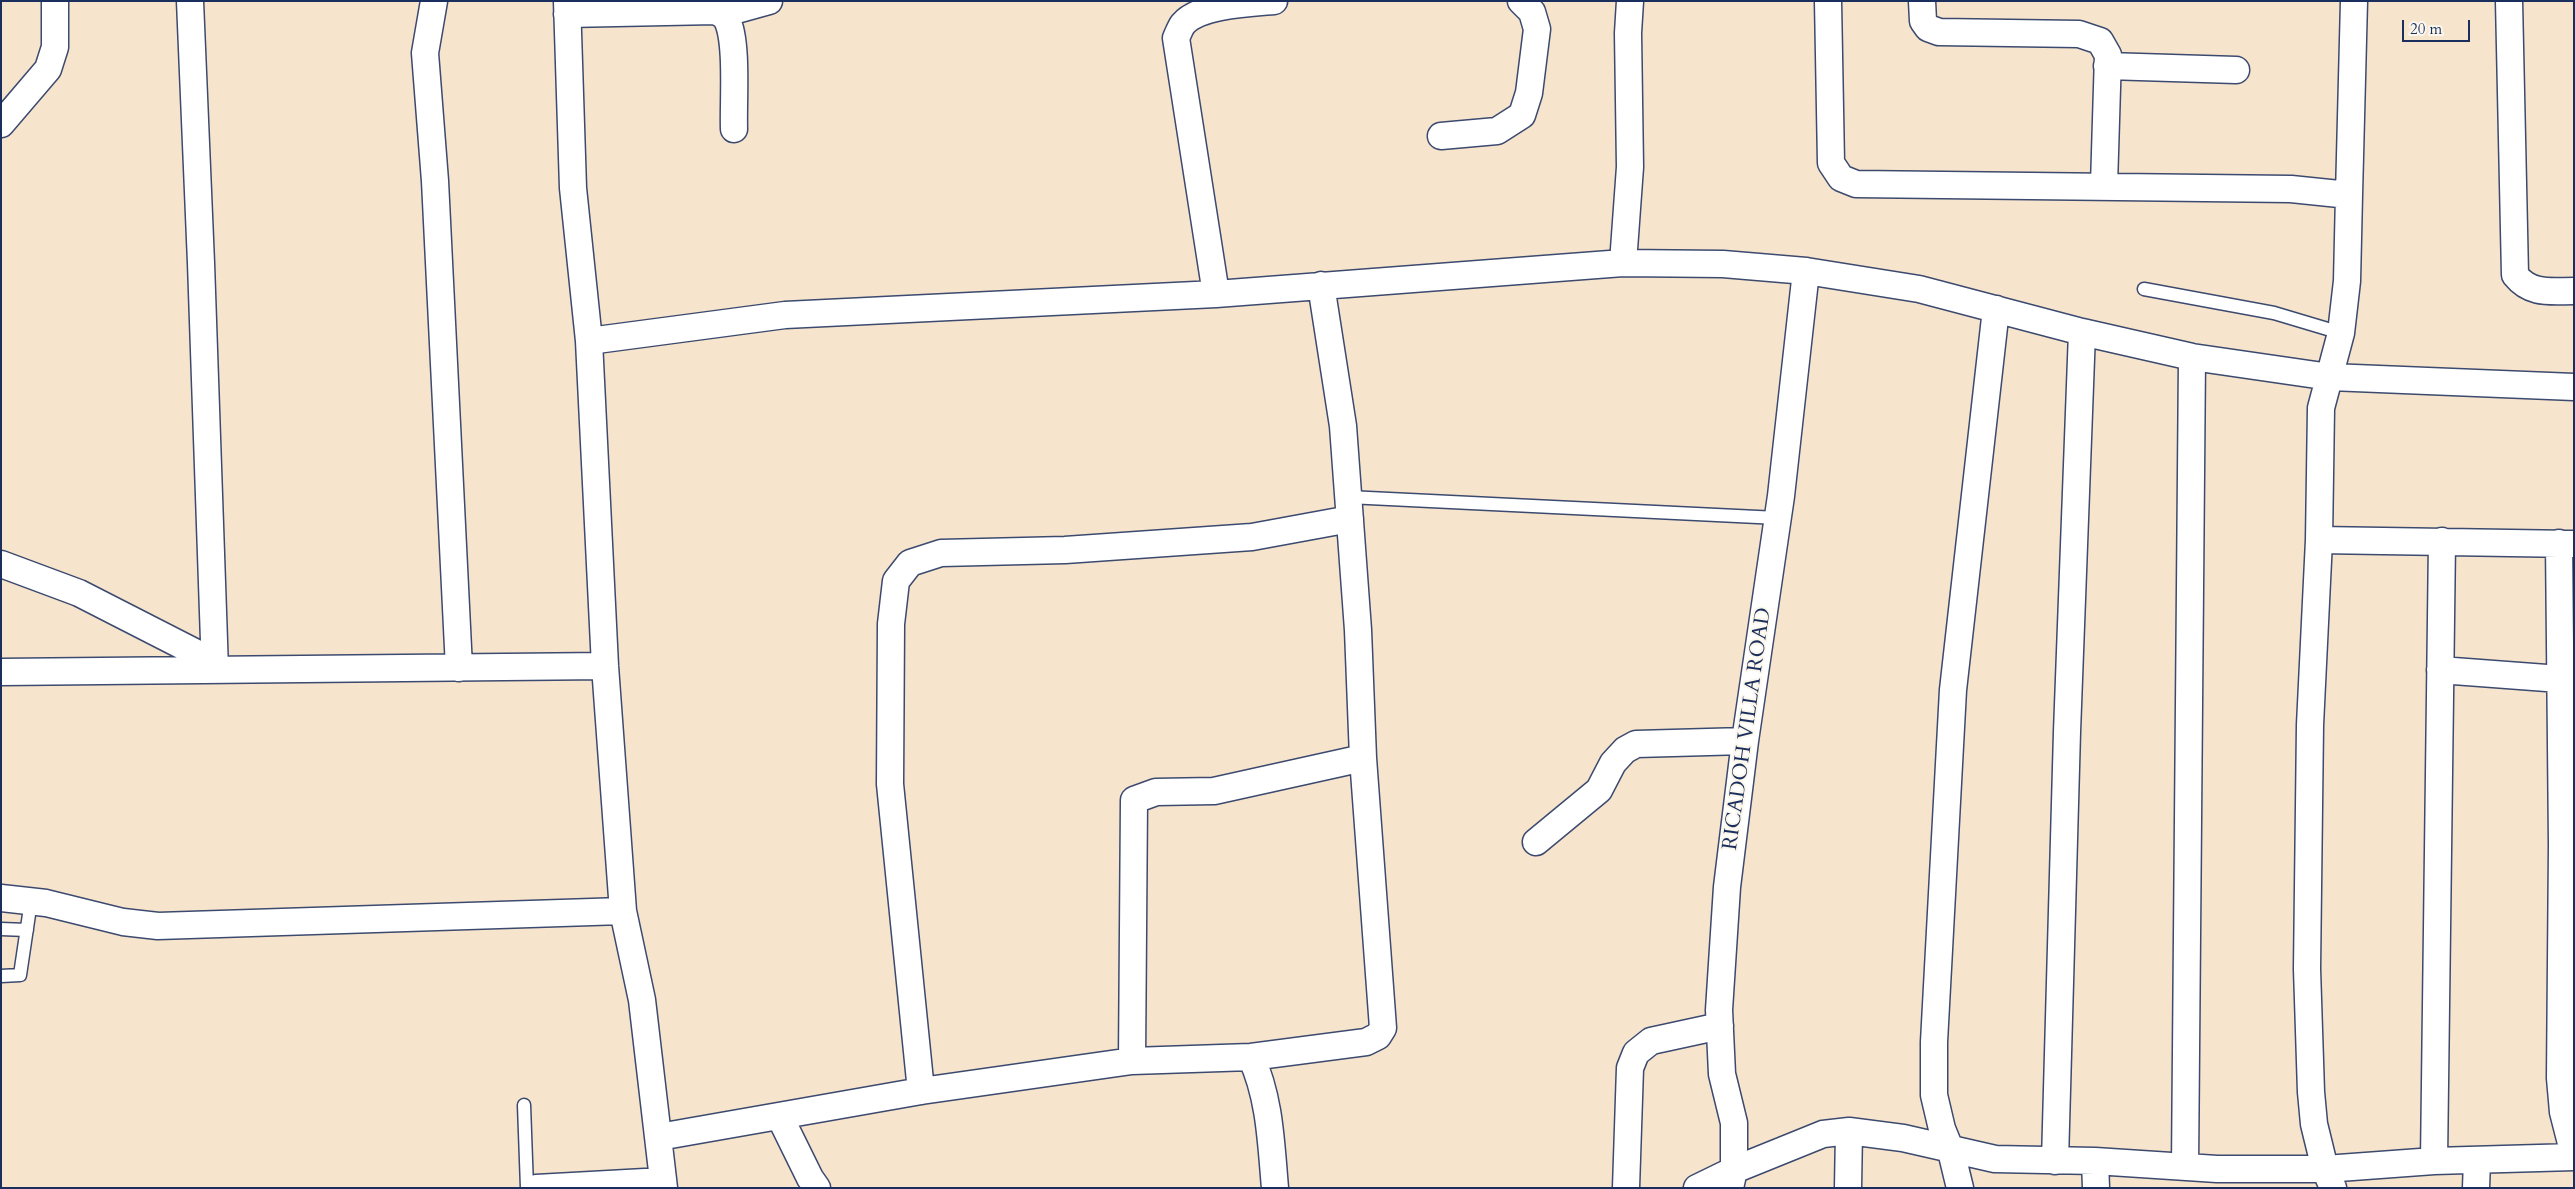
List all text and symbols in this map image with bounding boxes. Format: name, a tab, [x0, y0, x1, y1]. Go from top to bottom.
scale bar	[2405, 10, 2472, 42]
text: 20 m	[2410, 19, 2442, 39]
street label: RICADOH VILLA ROAD	[1719, 606, 1777, 852]

